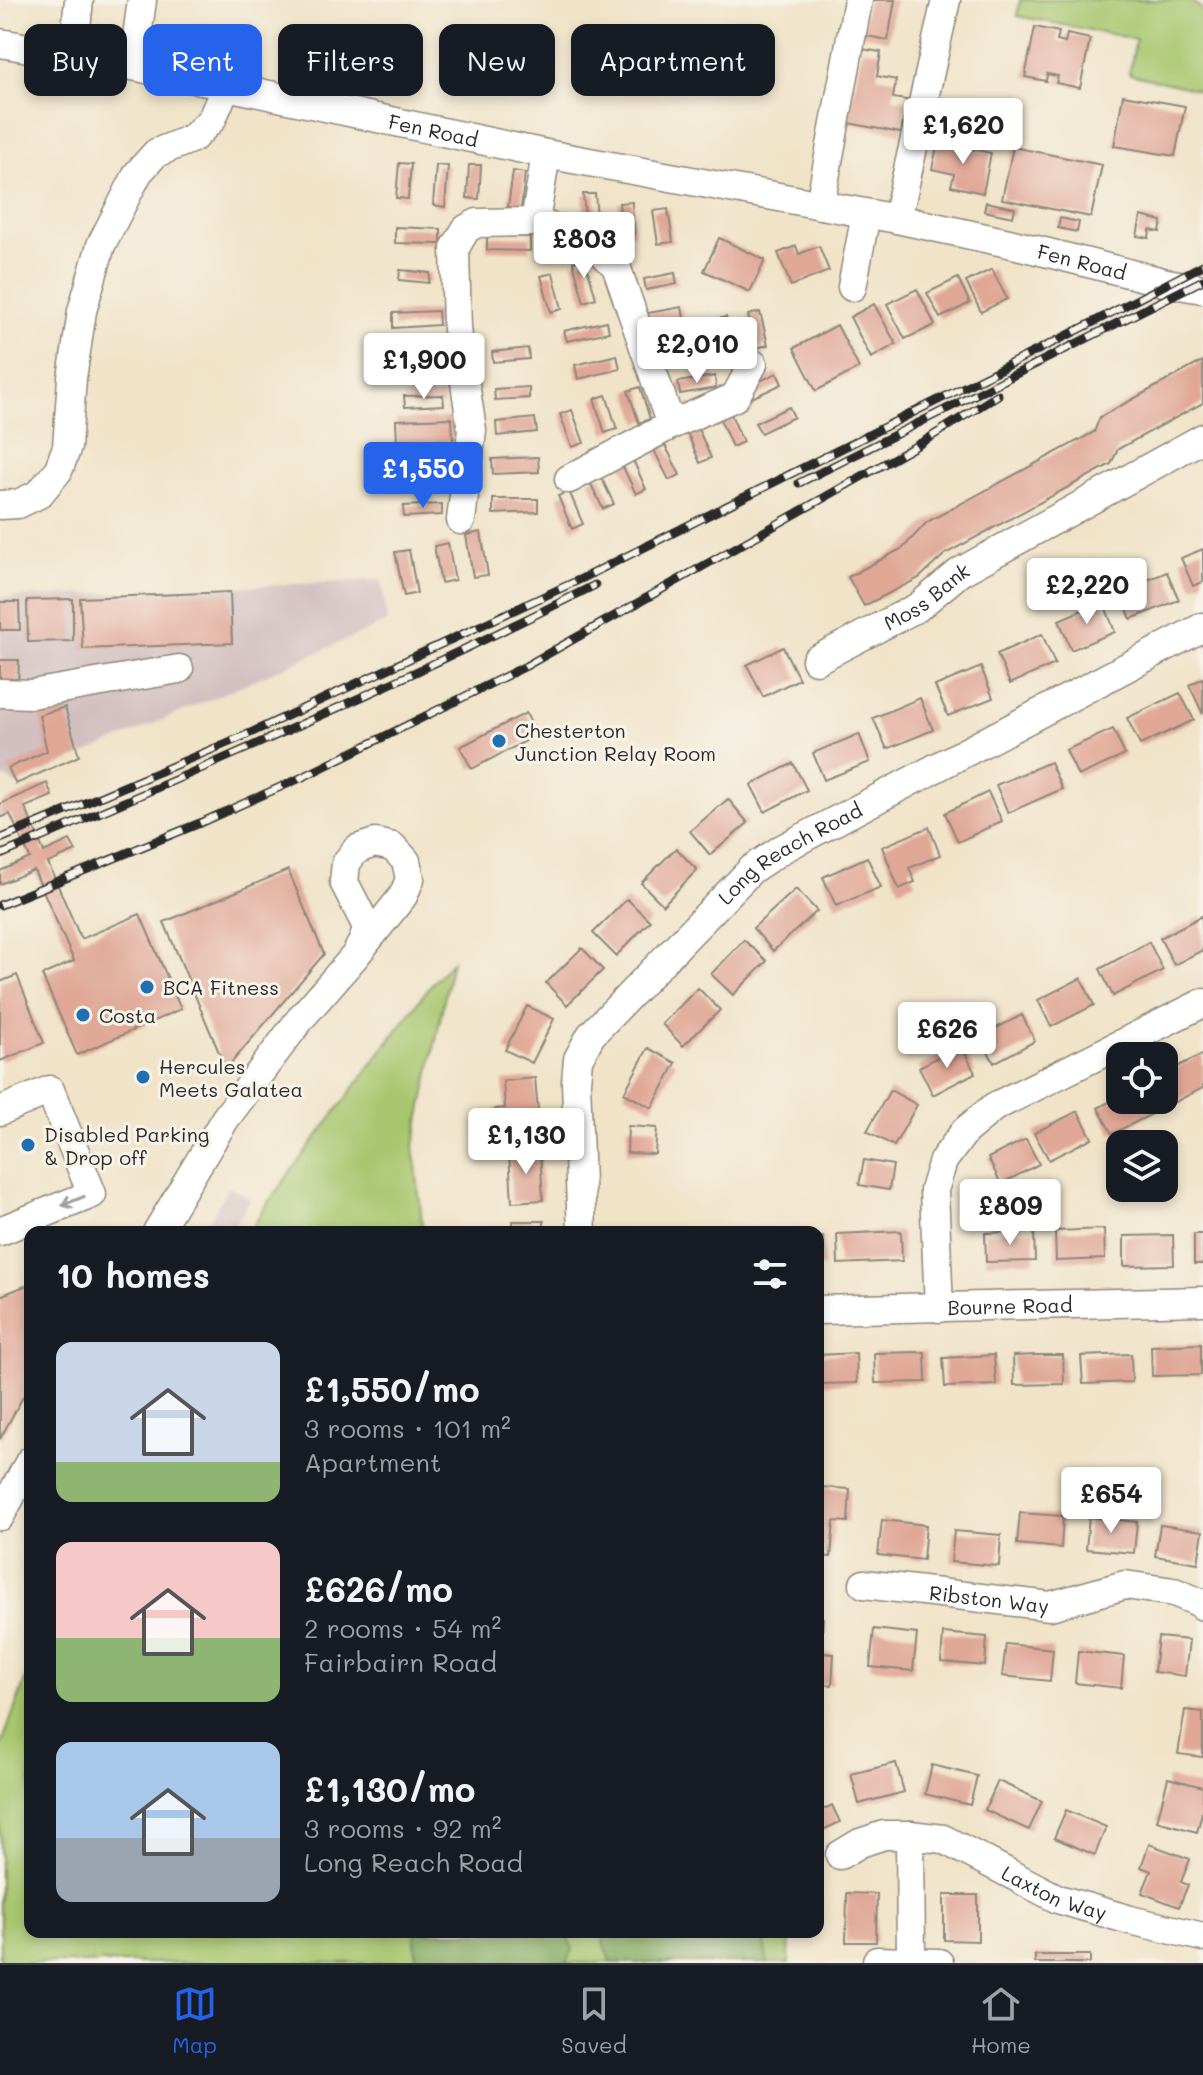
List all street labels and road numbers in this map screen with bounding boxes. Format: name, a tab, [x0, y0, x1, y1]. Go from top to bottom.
street label: Fen Road	[386, 108, 480, 152]
street label: Fen Road	[1035, 238, 1129, 285]
street label: Moss Bank	[879, 556, 974, 636]
street label: Long Reach Road	[712, 796, 866, 910]
street label: Bourne Road	[947, 1291, 1073, 1320]
street label: Ribston Way	[928, 1579, 1050, 1619]
street label: Laxton Way	[997, 1859, 1110, 1926]

